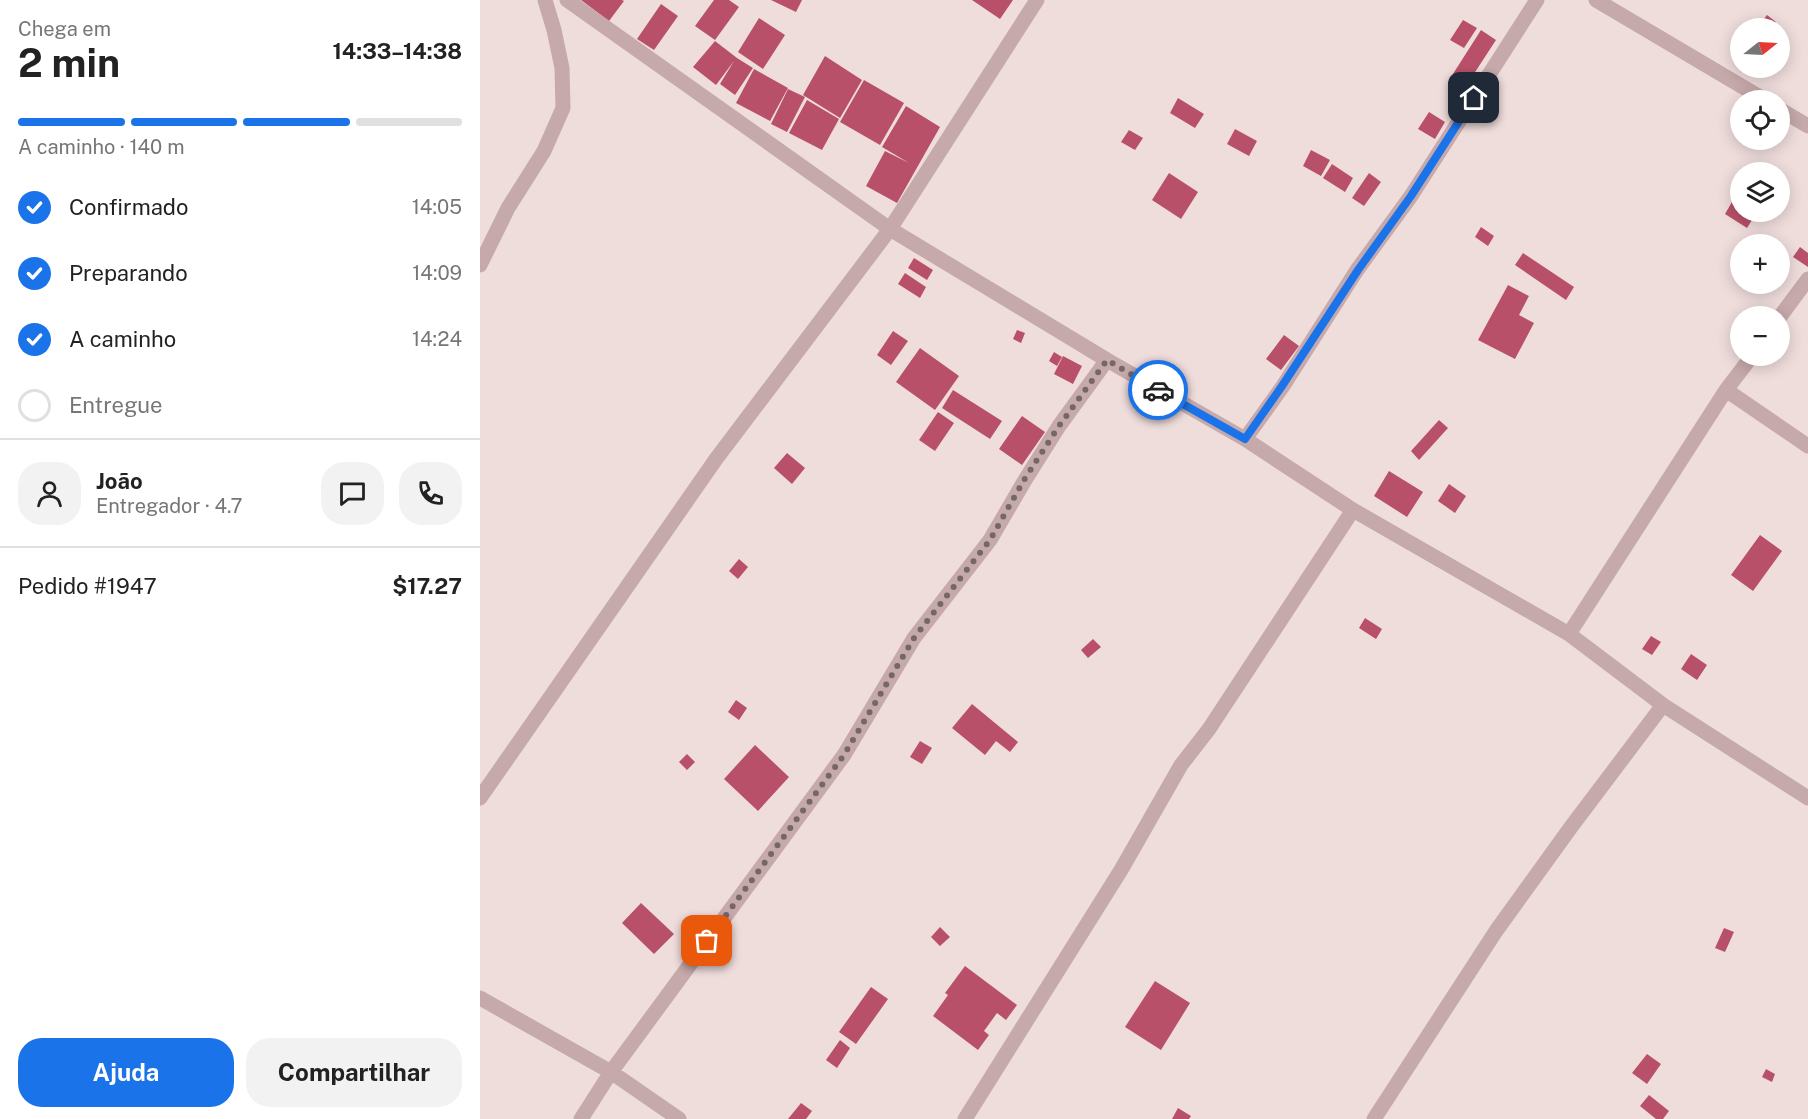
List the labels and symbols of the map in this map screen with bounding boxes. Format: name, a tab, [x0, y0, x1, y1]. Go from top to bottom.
north arrow	[1730, 18, 1790, 78]
pin	[1448, 72, 1499, 123]
courier	[1128, 360, 1188, 420]
pin	[681, 915, 732, 966]

